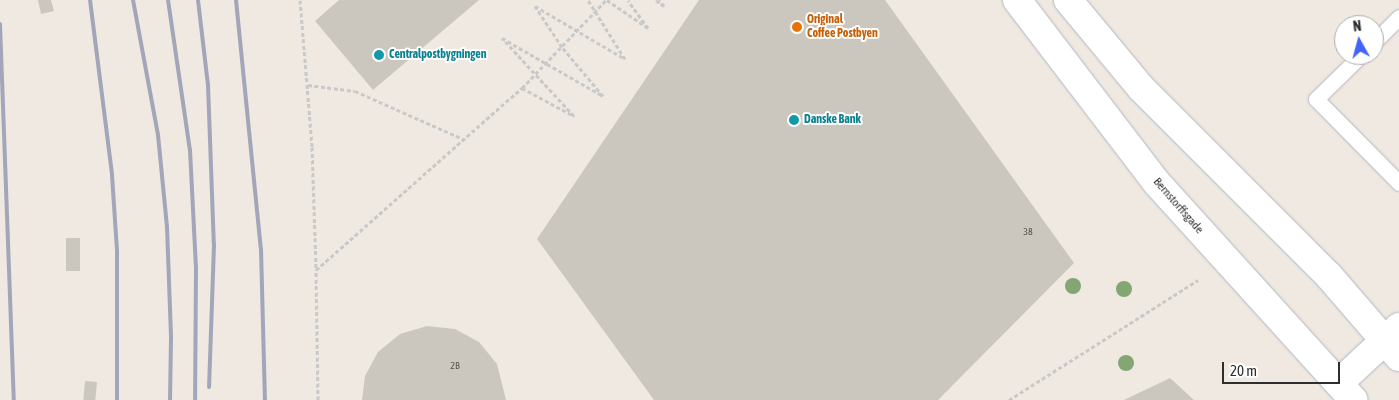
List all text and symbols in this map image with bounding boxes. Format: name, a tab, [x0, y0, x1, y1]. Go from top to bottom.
place label: Original Coffee Postbyen	[807, 13, 878, 41]
north arrow	[1334, 15, 1384, 65]
text: N	[1352, 18, 1362, 35]
marker: Original Coffee Postbyen	[791, 21, 803, 33]
place label: Centralpostbygningen	[389, 48, 486, 62]
marker: Centralpostbygningen	[373, 49, 385, 61]
place label: Danske Bank	[804, 113, 861, 127]
marker: Danske Bank	[788, 114, 800, 126]
street label: Bernstorffsgade	[1150, 175, 1206, 237]
house number: 38	[1023, 226, 1033, 238]
scale bar	[1224, 352, 1342, 384]
house number: 2B	[450, 360, 460, 372]
text: 20 m	[1230, 362, 1257, 379]

